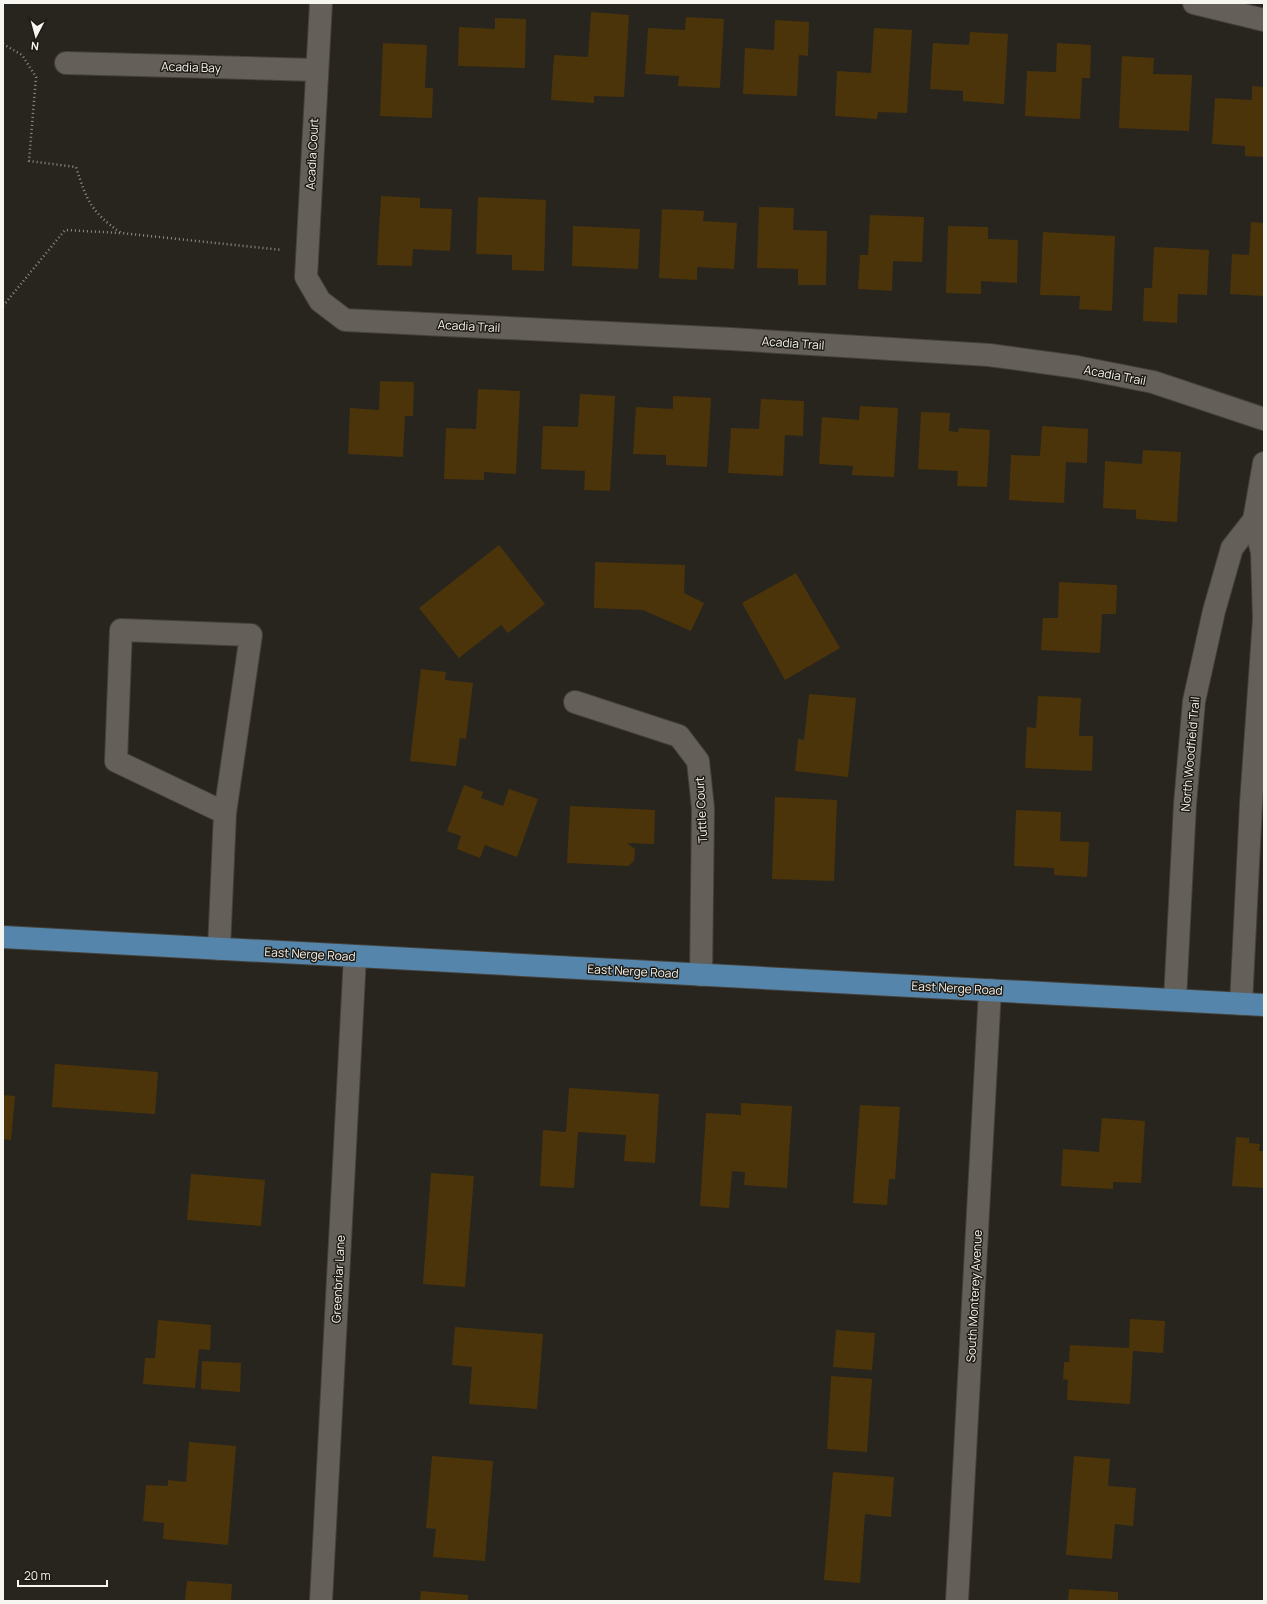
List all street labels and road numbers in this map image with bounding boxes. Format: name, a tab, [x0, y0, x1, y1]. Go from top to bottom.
street label: Acadia Bay	[161, 57, 222, 77]
street label: Acadia Court	[302, 118, 322, 190]
street label: Acadia Trail	[437, 316, 501, 336]
street label: Acadia Trail	[761, 332, 825, 354]
street label: Acadia Trail	[1083, 361, 1147, 389]
street label: North Woodfield Trail	[1177, 696, 1203, 812]
street label: Tuttle Court	[691, 776, 711, 844]
street label: East Nerge Road	[264, 943, 356, 965]
street label: East Nerge Road	[587, 960, 679, 982]
street label: East Nerge Road	[911, 977, 1003, 999]
street label: South Monterey Avenue	[962, 1229, 986, 1363]
street label: Greenbriar Lane	[327, 1235, 349, 1323]

